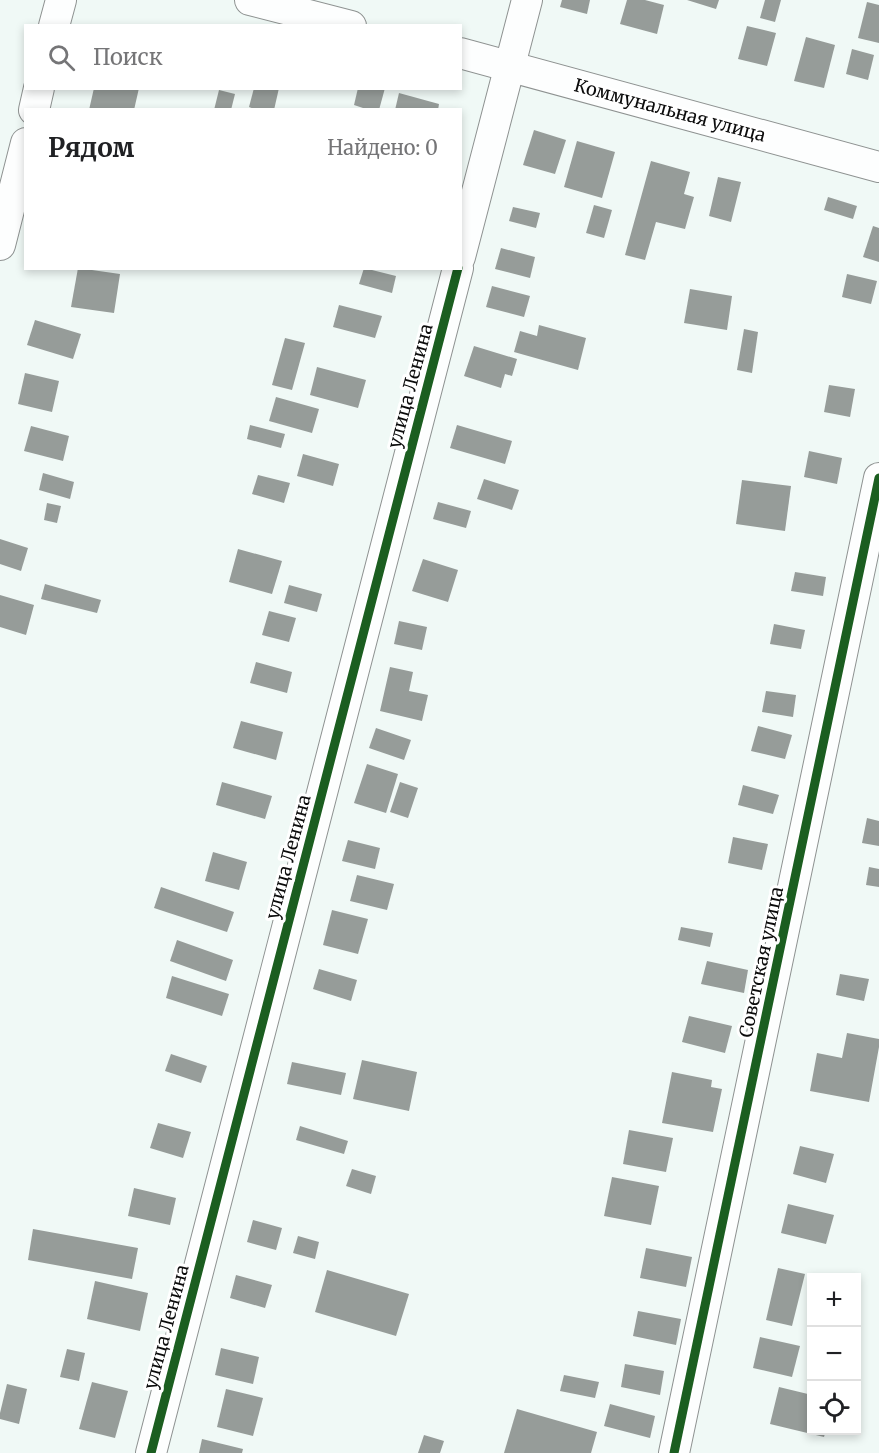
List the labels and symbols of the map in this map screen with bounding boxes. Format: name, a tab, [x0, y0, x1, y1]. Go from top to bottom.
street label: Коммунальная улица	[572, 73, 769, 147]
street label: улица Ленина	[382, 321, 438, 451]
street label: улица Ленина	[260, 792, 316, 922]
street label: Советская улица	[734, 884, 788, 1040]
street label: улица Ленина	[138, 1262, 194, 1392]

